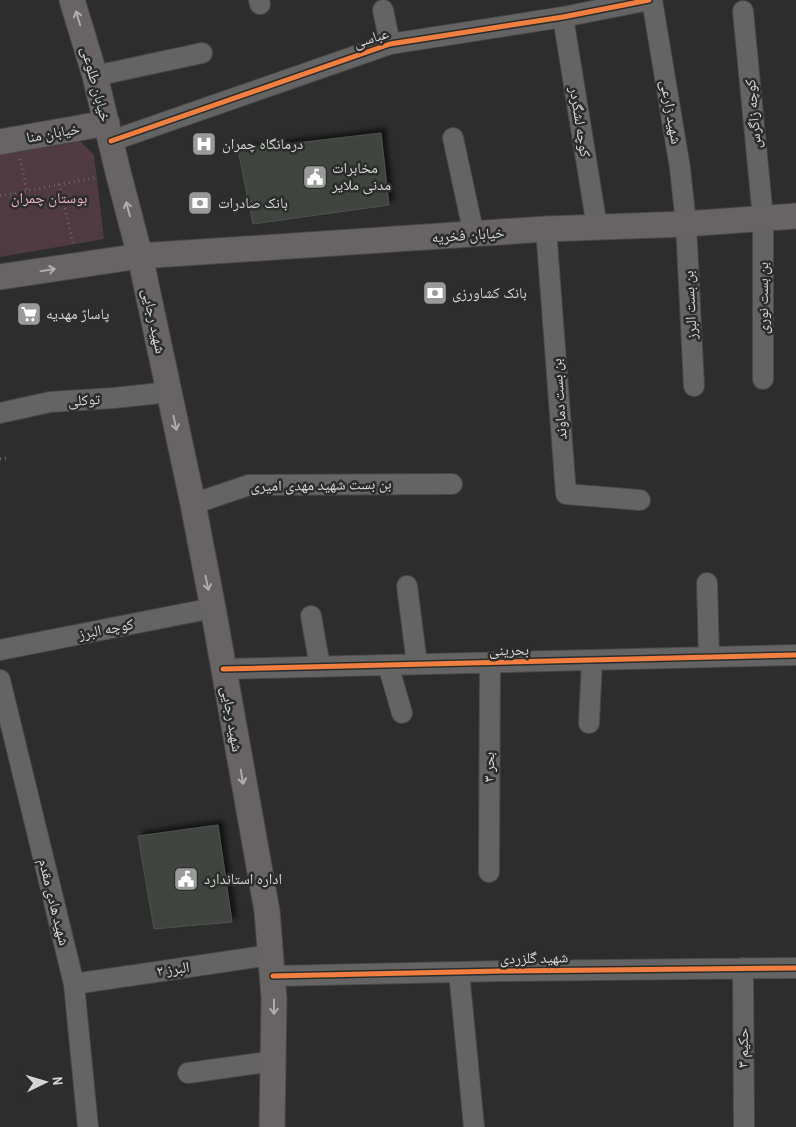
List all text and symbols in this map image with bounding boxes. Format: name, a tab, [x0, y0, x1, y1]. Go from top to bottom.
one-way arrow	[72, 10, 82, 26]
street label: عباسی	[351, 22, 392, 53]
street label: خیابان طلوعی	[76, 44, 117, 124]
street label: شهید زارعی	[656, 78, 687, 146]
street label: کوچه زاگرس	[739, 78, 766, 150]
street label: کوچه لشگردر	[564, 84, 596, 159]
street label: خیابان منا	[25, 117, 82, 148]
hospital icon: درمانگاه چمران	[191, 131, 217, 157]
place label: درمانگاه چمران	[222, 133, 303, 154]
place label: مخابرات مدنی ملایر	[331, 157, 391, 195]
public building icon: مخابرات مدنی ملایر	[302, 164, 328, 190]
park label: بوستان چمران	[11, 187, 87, 208]
bank icon: بانک صادرات	[187, 190, 213, 216]
place label: بانک صادرات	[218, 192, 288, 213]
one-way arrow	[122, 201, 132, 217]
street label: خیابان فخریه	[431, 221, 506, 248]
street label: بن بست نوری	[752, 262, 773, 334]
one-way arrow	[40, 265, 56, 275]
street label: بن بست البرز	[677, 270, 702, 341]
bank icon: بانک کشاورزی	[422, 280, 448, 306]
place label: بانک کشاورزی	[452, 282, 527, 303]
street label: شهید رجایی	[137, 286, 172, 356]
supermarket icon: پاساژ مهدیه	[16, 301, 42, 327]
place label: پاساژ مهدیه	[46, 303, 109, 324]
street label: بن بست دماوند	[545, 358, 572, 440]
street label: توکلی	[67, 388, 101, 411]
one-way arrow	[171, 415, 181, 431]
street label: بن بست شهید مهدی امیری	[250, 473, 392, 496]
one-way arrow	[203, 574, 212, 590]
street label: کوچه البرز	[75, 613, 135, 644]
street label: بحرینی	[489, 639, 529, 660]
street label: شهید رجایی	[216, 685, 249, 753]
street label: بحر ۳	[478, 752, 499, 782]
one-way arrow	[238, 769, 247, 785]
street label: شهید هادی مقدم	[34, 856, 75, 948]
public building icon: اداره استاندارد	[173, 866, 199, 892]
place label: اداره استاندارد	[204, 868, 282, 889]
street label: شهید گلزردی	[499, 946, 569, 969]
street label: البرز ۲	[155, 956, 191, 981]
one-way arrow	[269, 998, 279, 1015]
street label: حکیم ۳	[732, 1028, 753, 1068]
north arrow	[20, 1057, 70, 1107]
text: N	[49, 1076, 67, 1086]

